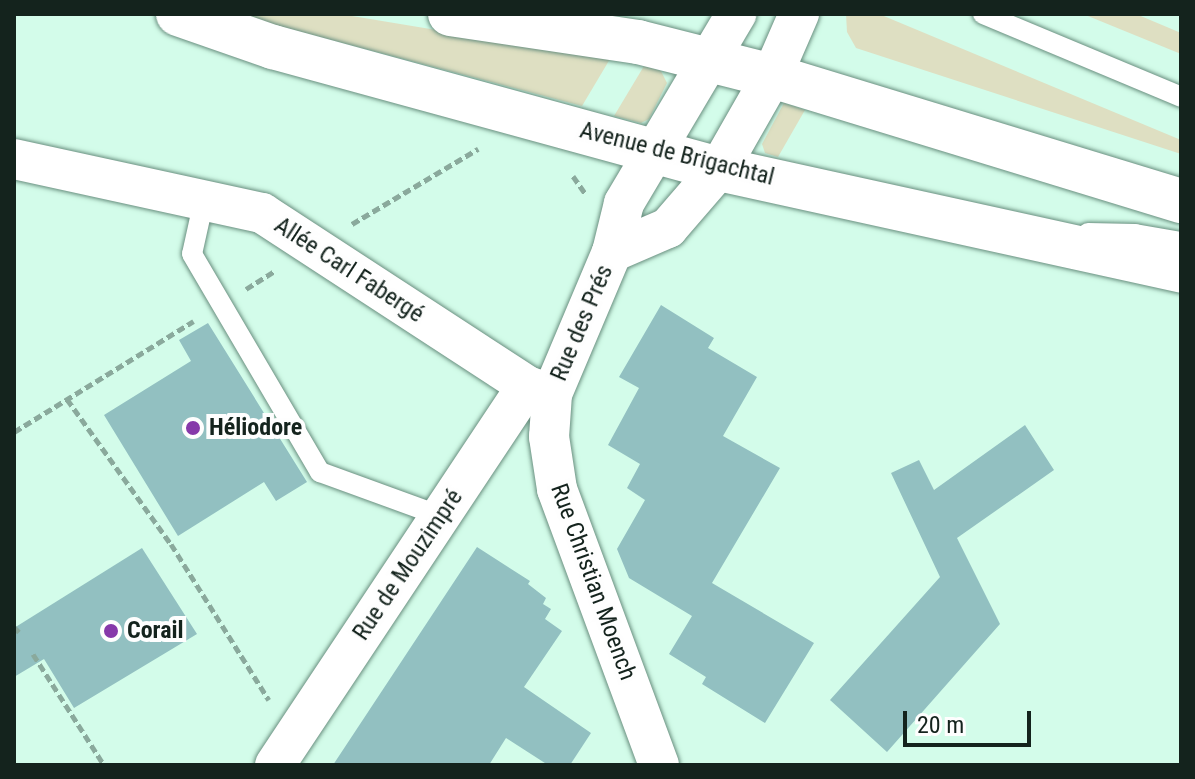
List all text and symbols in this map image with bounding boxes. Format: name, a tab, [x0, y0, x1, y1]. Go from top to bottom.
street label: Avenue de Brigachtal	[577, 116, 777, 192]
street label: Allée Carl Fabergé	[269, 211, 429, 329]
street label: Rue des Prés	[545, 261, 619, 385]
place label: Héliodore	[209, 414, 302, 442]
marker: Héliodore	[184, 419, 202, 437]
street label: Rue Christian Moench	[544, 480, 642, 684]
street label: Rue de Mouzimpré	[347, 484, 469, 646]
place label: Corail	[127, 617, 184, 645]
marker: Corail	[102, 622, 120, 640]
scale bar	[907, 695, 1035, 745]
text: 20 m	[917, 711, 964, 739]

